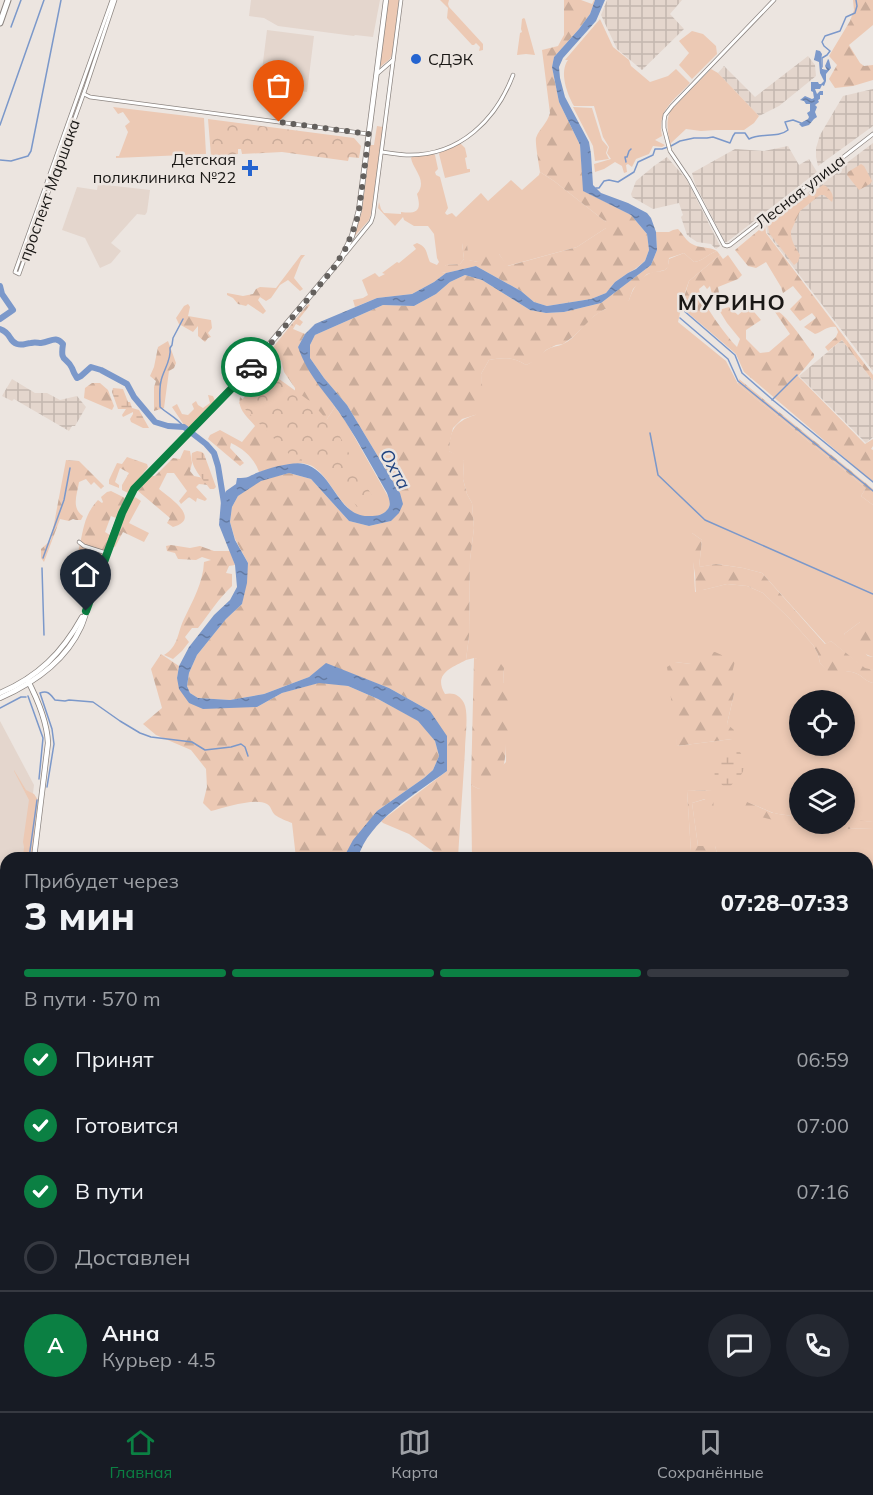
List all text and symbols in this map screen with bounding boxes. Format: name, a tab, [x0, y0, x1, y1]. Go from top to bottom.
place label: СДЭК	[428, 49, 474, 69]
marker: СДЭК	[409, 52, 423, 66]
pin	[253, 60, 304, 122]
icon: bag	[262, 69, 295, 102]
street label: проспект Маршака	[14, 116, 84, 264]
place label: Детская поликлиника №22	[93, 149, 236, 187]
street label: Лесная улица	[751, 150, 849, 232]
marker: Детская поликлиника №22	[241, 159, 259, 177]
district label: МУРИНО	[678, 288, 786, 316]
courier	[221, 337, 281, 397]
icon: car	[235, 351, 268, 384]
water label: Охта	[375, 444, 416, 493]
pin	[60, 549, 111, 611]
icon: home	[69, 558, 102, 591]
map controls	[789, 690, 855, 834]
button: locate	[789, 690, 855, 756]
button: layers	[789, 768, 855, 834]
text: Прибудет через	[24, 868, 179, 893]
text: 07:28–07:33	[721, 889, 849, 917]
text: 3 мин	[24, 891, 135, 940]
text: В пути · 570 m	[24, 986, 160, 1011]
icon: check	[24, 1043, 57, 1076]
text: Принят	[75, 1045, 154, 1073]
text: 06:59	[796, 1047, 849, 1072]
icon: check	[24, 1109, 57, 1142]
text: Готовится	[75, 1111, 179, 1139]
text: 07:00	[796, 1113, 849, 1138]
icon: check	[24, 1175, 57, 1208]
text: В пути	[75, 1177, 144, 1205]
text: 07:16	[796, 1179, 849, 1204]
text: Доставлен	[75, 1243, 191, 1271]
button: chat	[708, 1314, 771, 1377]
button: phone	[786, 1314, 849, 1377]
text: Анна	[102, 1319, 160, 1347]
text: А	[47, 1331, 64, 1359]
text: Курьер · 4.5	[102, 1347, 216, 1372]
tab: Главная	[109, 1426, 172, 1482]
tab: Карта	[391, 1426, 438, 1482]
tab: Сохранённые	[657, 1426, 764, 1482]

